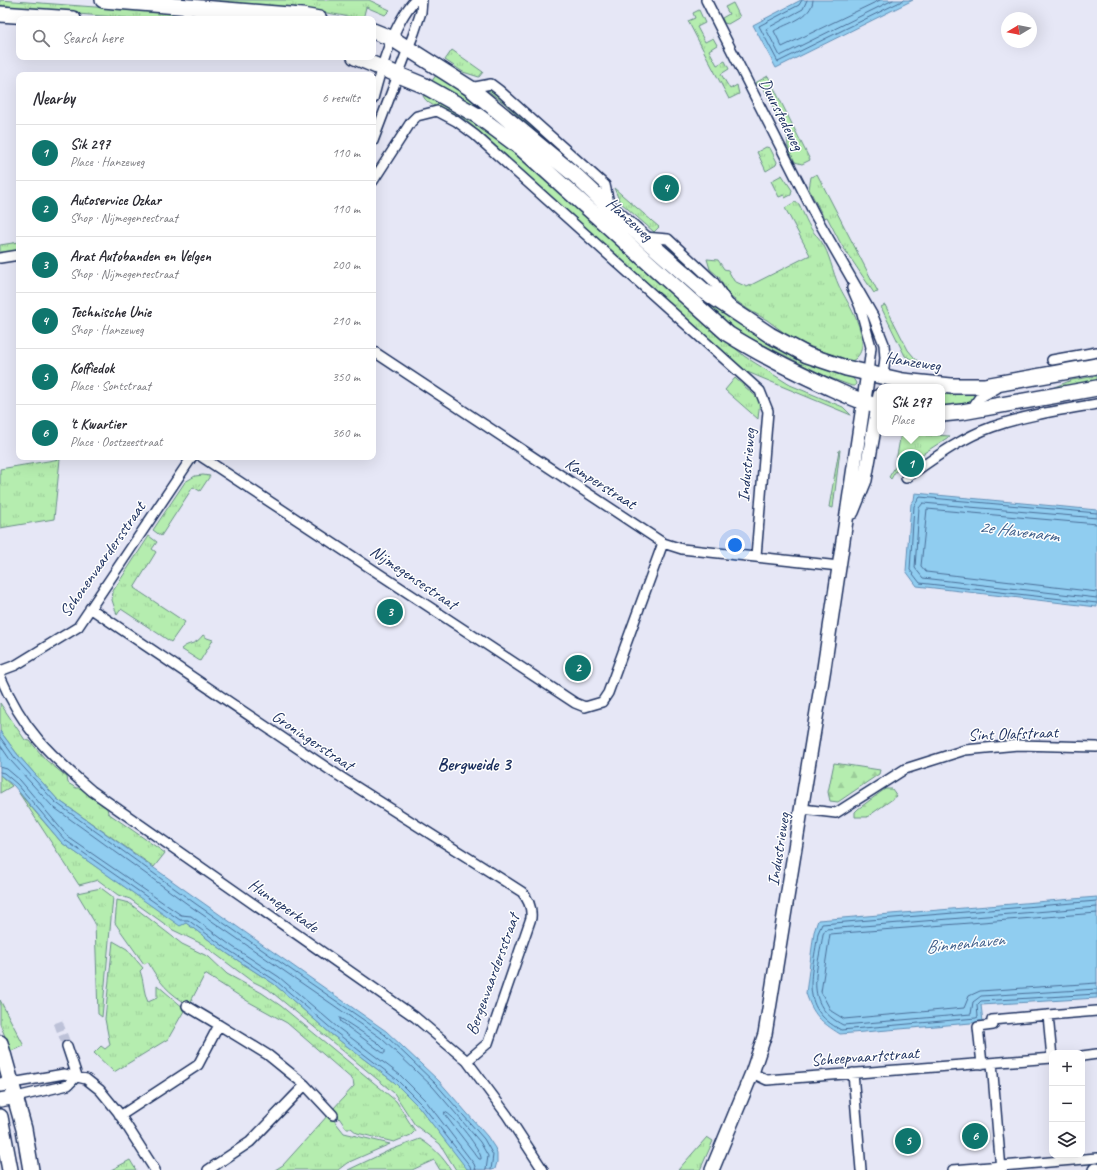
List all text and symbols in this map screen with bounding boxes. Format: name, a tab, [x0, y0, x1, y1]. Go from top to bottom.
north arrow	[1001, 12, 1037, 48]
search box	[16, 16, 376, 60]
icon: search	[30, 27, 52, 49]
text: Search here	[62, 29, 123, 48]
street label: Duurstedeweg	[754, 75, 809, 155]
text: Nearby	[32, 88, 75, 109]
text: 6 results	[322, 90, 360, 106]
text: Sik 297	[70, 135, 110, 154]
text: 1	[42, 145, 48, 161]
text: 110 m	[332, 145, 360, 161]
text: Place · Hanzeweg	[70, 154, 144, 170]
pin: 4	[653, 173, 679, 203]
text: Autoservice Ozkar	[70, 191, 161, 210]
street label: Hanzeweg	[602, 193, 658, 247]
text: 2	[42, 201, 48, 217]
text: 110 m	[332, 201, 360, 217]
text: Shop · Nijmegensestraat	[70, 210, 178, 226]
text: Arat Autobanden en Velgen	[70, 247, 211, 266]
text: 3	[42, 257, 48, 273]
text: 200 m	[332, 257, 360, 273]
text: Shop · Nijmegensestraat	[70, 266, 178, 282]
text: Technische Unie	[70, 303, 151, 322]
text: 4	[42, 313, 48, 329]
text: 210 m	[332, 313, 360, 329]
text: Shop · Hanzeweg	[70, 322, 144, 338]
street label: Hanzeweg	[884, 347, 943, 376]
text: Koffiedok	[70, 359, 114, 378]
text: 5	[42, 369, 48, 385]
text: 350 m	[332, 369, 360, 385]
text: Place · Sontstraat	[70, 378, 151, 394]
popup	[877, 384, 945, 436]
text: Sik 297	[891, 393, 931, 412]
text: Place	[891, 412, 914, 428]
text: 't Kwartier	[70, 415, 126, 434]
text: 6	[42, 425, 48, 441]
text: 360 m	[332, 425, 360, 441]
street label: Industrieweg	[733, 426, 760, 503]
text: Place · Oostzeestraat	[70, 434, 163, 450]
pin: 1	[898, 449, 924, 479]
street label: Kamperstraat	[561, 453, 642, 515]
street label: Schonenvaardersstraat	[55, 495, 151, 621]
water label: 2e Havenarm	[978, 515, 1062, 547]
your location	[725, 535, 745, 555]
street label: Nijmegensestraat	[366, 541, 463, 616]
pin: 3	[377, 597, 403, 627]
pin: 2	[565, 653, 591, 683]
street label: Groningerstraat	[268, 705, 360, 777]
street label: Sint Olafstraat	[968, 721, 1061, 746]
district label: Bergweide 3	[437, 753, 512, 775]
street label: Industrieweg	[762, 810, 795, 887]
street label: Hunneperkade	[245, 874, 324, 938]
street label: Bergenvaardersstraat	[461, 908, 525, 1038]
water label: Binnenhaven	[925, 928, 1007, 958]
street label: Scheepvaartstraat	[810, 1042, 922, 1071]
map controls	[1049, 1050, 1085, 1158]
button: +	[1049, 1050, 1085, 1086]
button: −	[1049, 1086, 1085, 1122]
pin: 6	[962, 1121, 988, 1151]
button: layers	[1049, 1122, 1085, 1158]
pin: 5	[895, 1126, 921, 1156]

